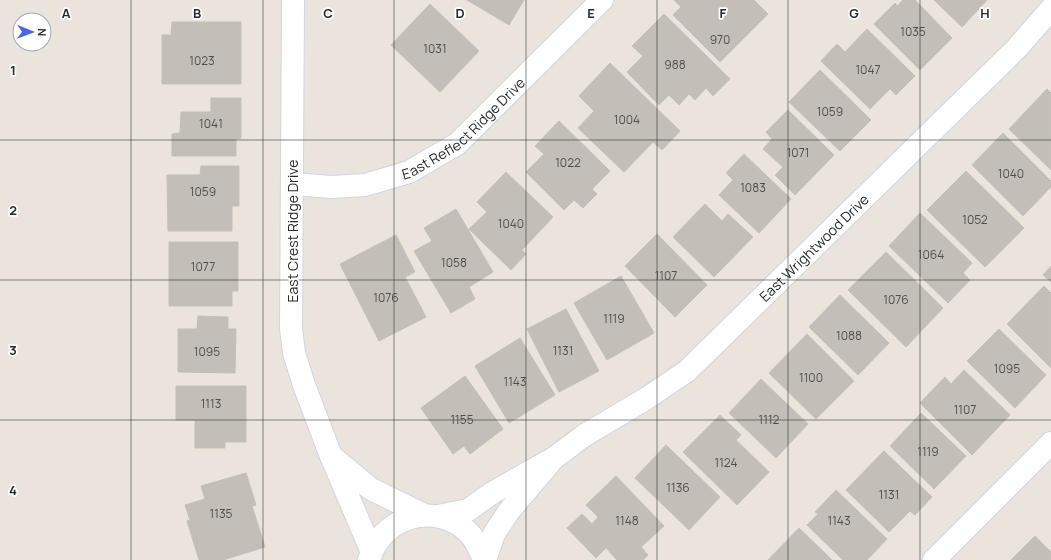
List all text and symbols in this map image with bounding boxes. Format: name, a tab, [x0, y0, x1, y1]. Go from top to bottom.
text: A	[62, 4, 71, 22]
text: B	[193, 4, 201, 22]
text: C	[323, 4, 333, 22]
text: D	[455, 4, 465, 22]
text: E	[587, 4, 595, 22]
text: F	[720, 4, 727, 22]
text: G	[849, 4, 859, 22]
text: H	[980, 4, 990, 22]
north arrow	[12, 12, 52, 52]
house number: 1035	[900, 23, 926, 40]
text: N	[35, 28, 50, 36]
house number: 970	[710, 31, 730, 48]
house number: 1031	[423, 40, 447, 57]
house number: 1023	[189, 52, 215, 69]
house number: 988	[664, 56, 686, 73]
text: 1	[10, 61, 16, 79]
house number: 1047	[855, 61, 881, 78]
street label: East Reflect Ridge Drive	[399, 73, 529, 183]
house number: 1059	[817, 103, 843, 120]
house number: 1004	[614, 111, 640, 128]
house number: 1041	[199, 115, 223, 132]
house number: 1071	[787, 144, 809, 161]
house number: 1022	[555, 154, 581, 171]
street label: East Crest Ridge Drive	[283, 160, 302, 302]
house number: 1040	[998, 165, 1024, 182]
house number: 1083	[740, 179, 766, 196]
house number: 1059	[190, 183, 216, 200]
street label: East Wrightwood Drive	[755, 189, 872, 305]
text: 2	[9, 201, 17, 219]
house number: 1052	[962, 211, 988, 228]
house number: 1040	[498, 215, 524, 232]
house number: 1064	[918, 246, 944, 263]
house number: 1058	[441, 254, 467, 271]
house number: 1077	[191, 258, 215, 275]
house number: 1107	[655, 267, 677, 284]
house number: 1076	[373, 289, 399, 306]
house number: 1076	[883, 291, 909, 308]
house number: 1119	[603, 310, 625, 327]
house number: 1088	[836, 327, 862, 344]
text: 3	[9, 341, 17, 359]
house number: 1131	[553, 342, 573, 359]
house number: 1095	[194, 343, 220, 360]
house number: 1095	[994, 360, 1020, 377]
house number: 1100	[799, 369, 823, 386]
house number: 1143	[503, 373, 527, 390]
house number: 1113	[201, 395, 221, 412]
house number: 1107	[954, 401, 976, 418]
house number: 1155	[450, 411, 474, 428]
house number: 1112	[759, 411, 780, 428]
house number: 1119	[917, 443, 939, 460]
house number: 1124	[714, 454, 738, 471]
house number: 1136	[666, 479, 690, 496]
text: 4	[9, 481, 17, 499]
house number: 1131	[879, 486, 899, 503]
house number: 1135	[210, 505, 233, 522]
house number: 1148	[615, 512, 639, 529]
house number: 1143	[827, 512, 851, 529]

